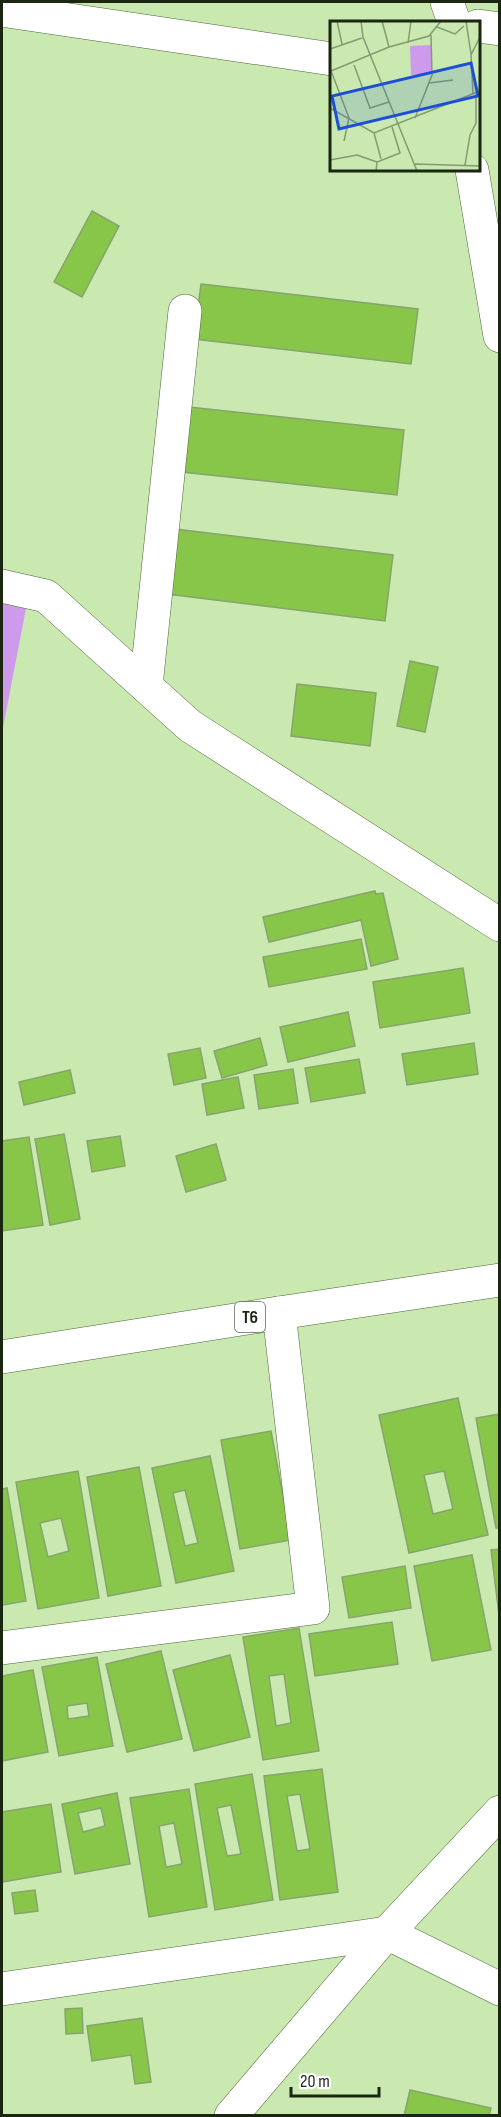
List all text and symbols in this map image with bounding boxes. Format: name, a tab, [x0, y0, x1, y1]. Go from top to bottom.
inset map	[330, 21, 480, 171]
road number: T6	[235, 1302, 265, 1332]
scale bar	[291, 2060, 380, 2098]
text: 20 m	[300, 2071, 330, 2092]

